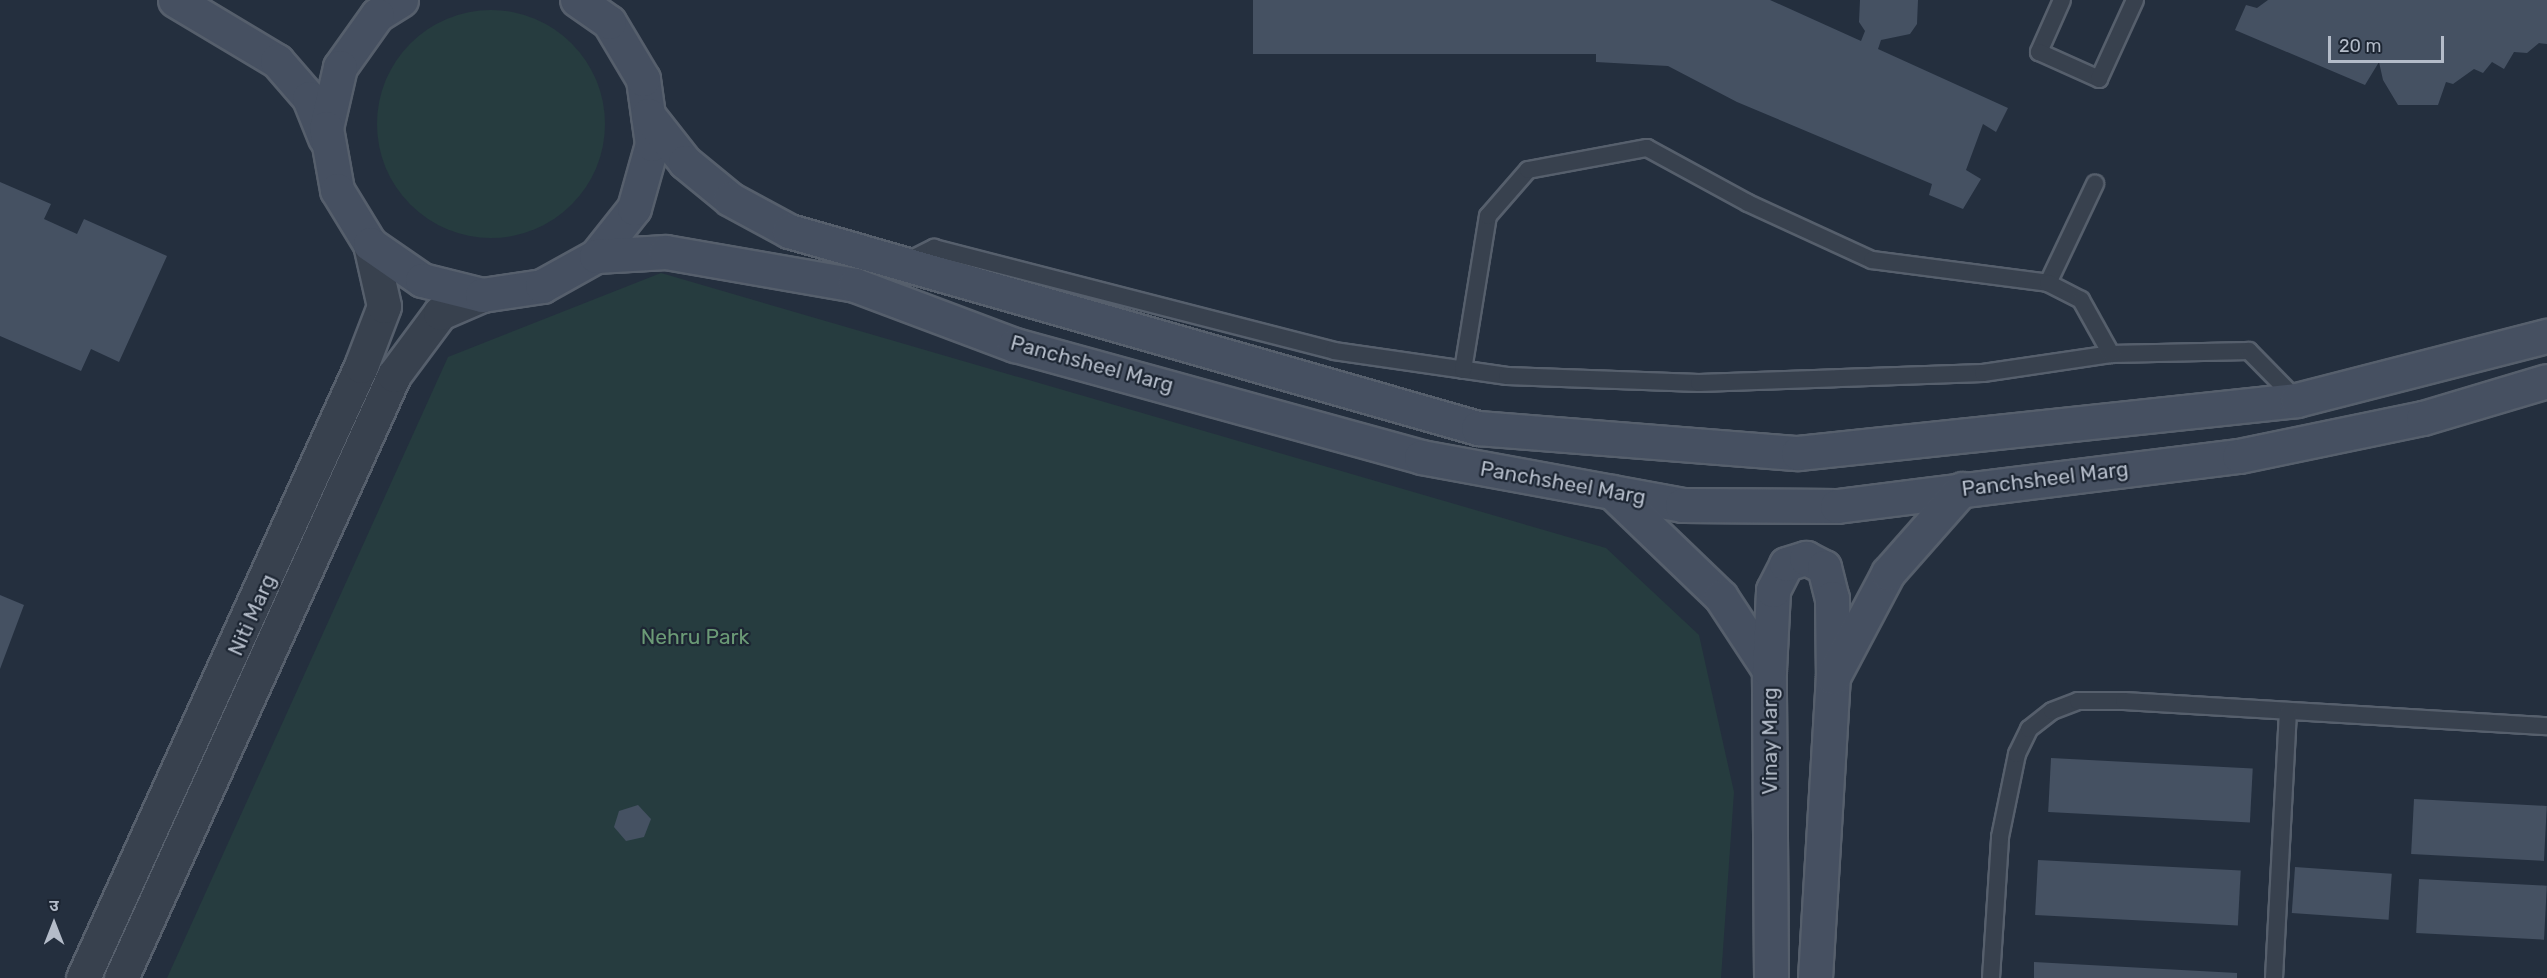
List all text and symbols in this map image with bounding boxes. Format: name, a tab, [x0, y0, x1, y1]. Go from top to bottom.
scale bar	[2331, 24, 2446, 62]
text: 20 m	[2339, 35, 2381, 57]
street label: Panchsheel Marg	[1008, 330, 1176, 398]
street label: Panchsheel Marg	[1478, 456, 1648, 510]
street label: Panchsheel Marg	[1960, 456, 2130, 502]
street label: Niti Marg	[223, 570, 281, 660]
park label: Nehru Park	[641, 624, 749, 650]
street label: Vinay Marg	[1757, 687, 1783, 795]
north arrow	[24, 894, 84, 954]
text: उ	[49, 896, 59, 915]

